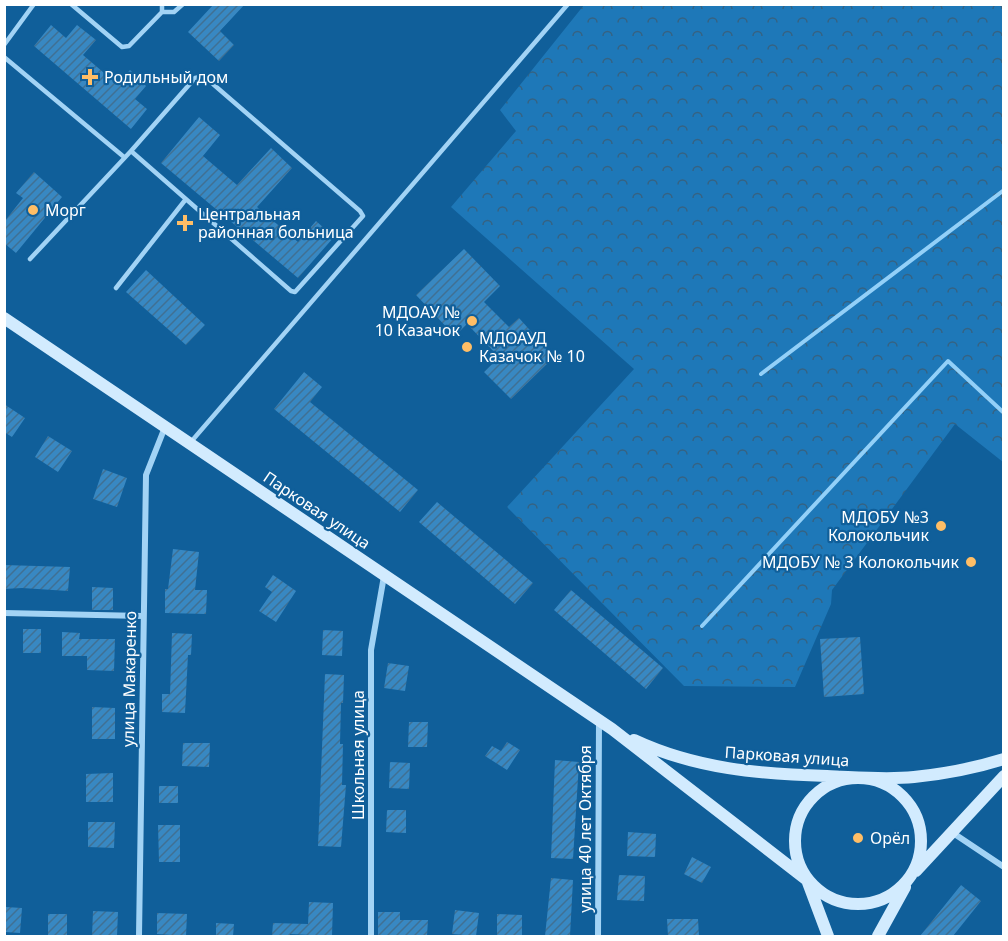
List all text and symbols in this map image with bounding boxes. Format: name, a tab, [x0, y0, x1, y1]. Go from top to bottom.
place label: Родильный дом	[104, 66, 228, 88]
marker: Родильный дом	[81, 68, 99, 86]
place label: Морг	[45, 199, 86, 221]
marker: Морг	[26, 203, 40, 217]
place label: Центральная районная больница	[198, 203, 354, 243]
marker: Центральная районная больница	[176, 214, 194, 232]
place label: МДОАУ № 10 Казачок	[375, 301, 460, 341]
marker: МДОАУ № 10 Казачок	[465, 314, 479, 328]
place label: МДОАУД Казачок № 10	[479, 327, 585, 367]
marker: МДОАУД Казачок № 10	[460, 340, 474, 354]
street label: Парковая улица	[259, 466, 375, 554]
place label: МДОБУ №3 Колокольчик	[828, 506, 929, 546]
marker: МДОБУ №3 Колокольчик	[934, 519, 948, 533]
place label: МДОБУ № 3 Колокольчик	[762, 551, 959, 573]
marker: МДОБУ № 3 Колокольчик	[964, 555, 978, 569]
street label: улица Макаренко	[117, 611, 141, 747]
street label: Школьная улица	[347, 690, 369, 820]
street label: Парковая улица	[724, 741, 850, 771]
street label: улица 40 лет Октября	[574, 745, 596, 913]
place label: Орёл	[870, 827, 910, 849]
marker: Орёл	[851, 831, 865, 845]

